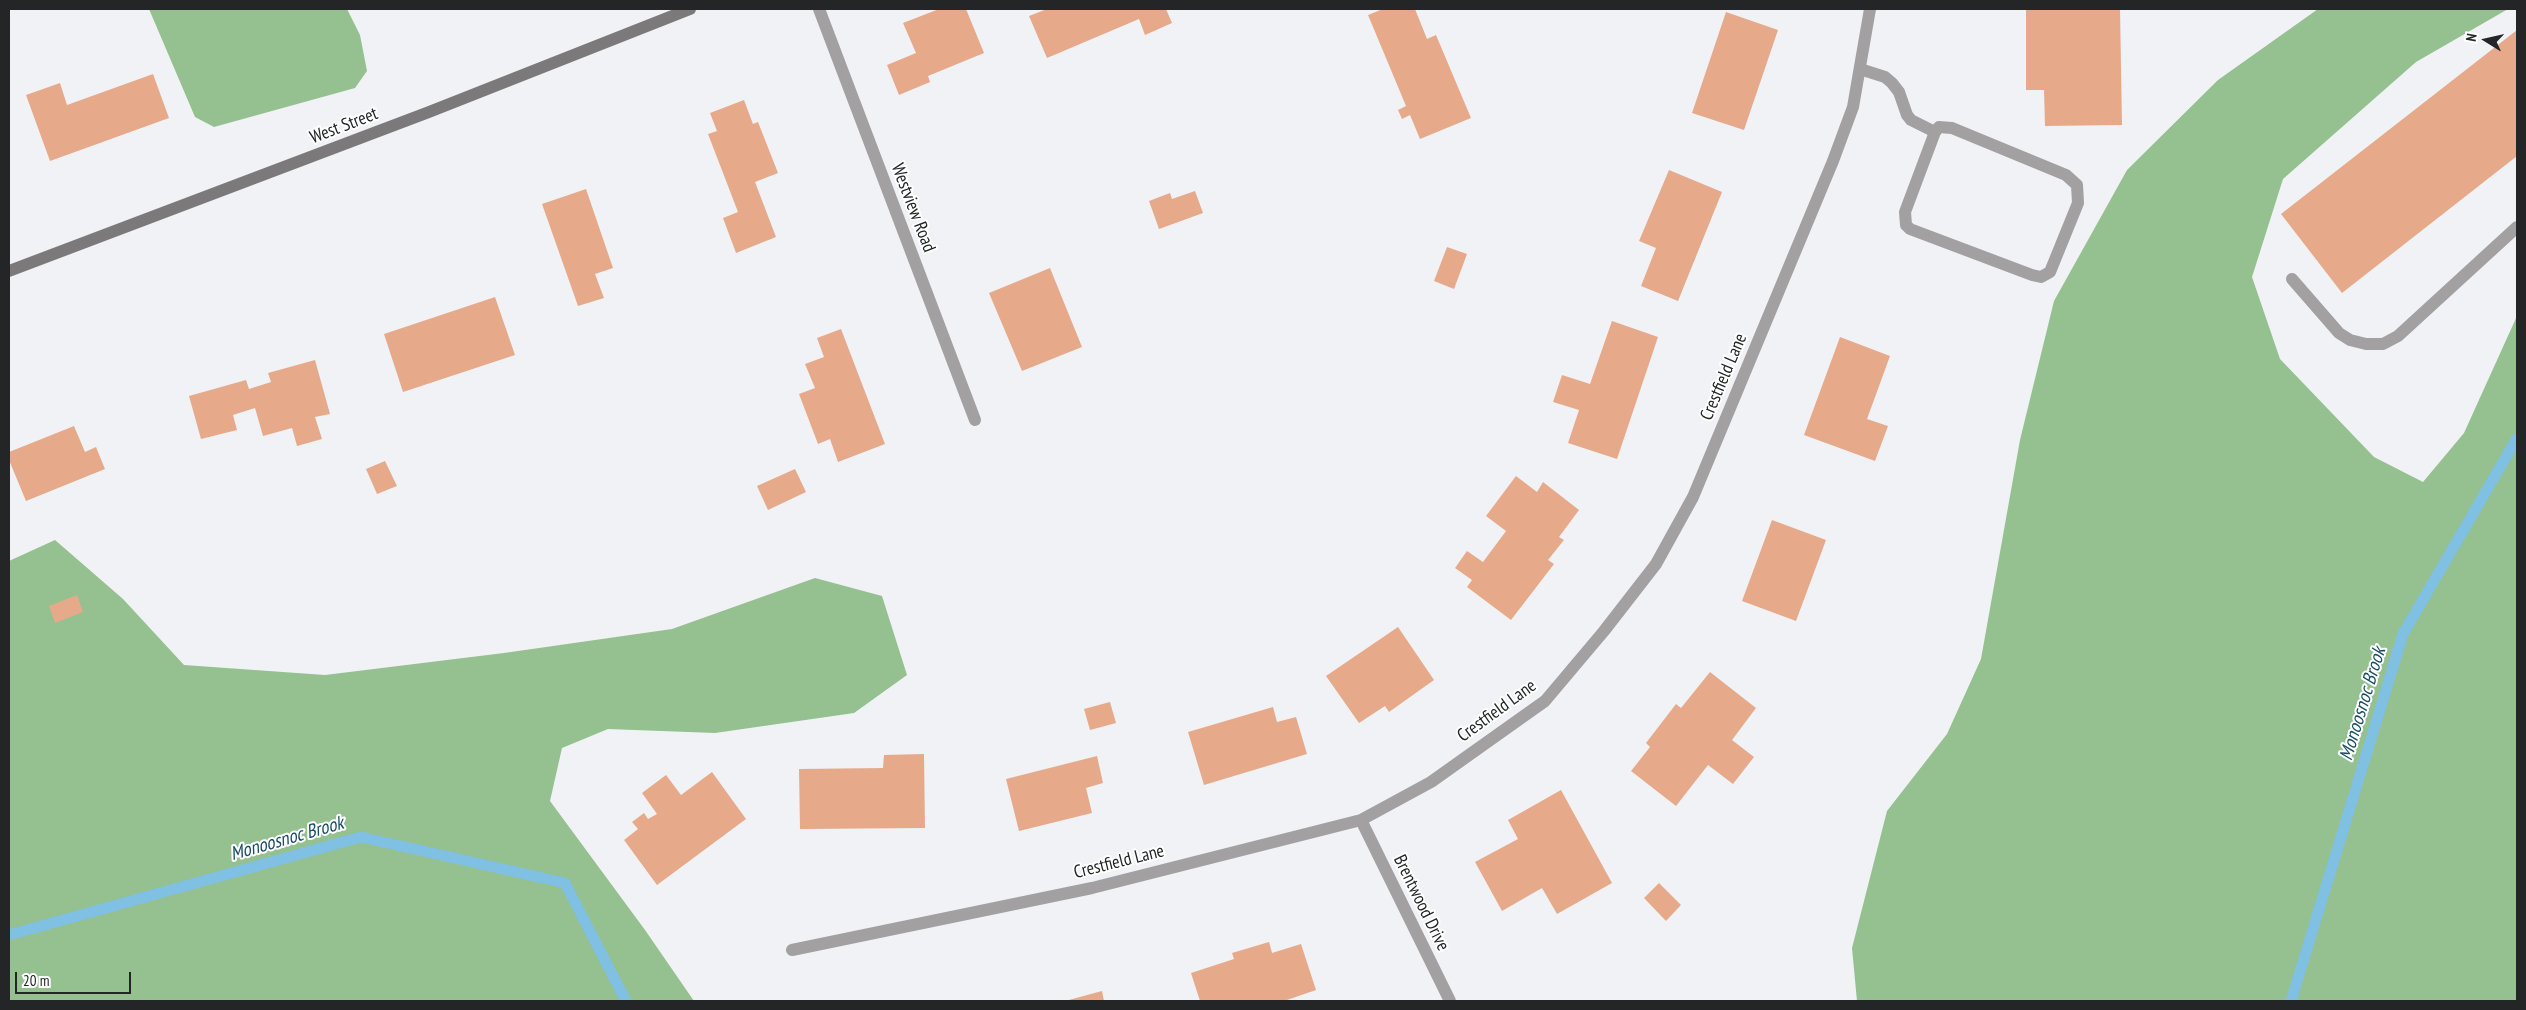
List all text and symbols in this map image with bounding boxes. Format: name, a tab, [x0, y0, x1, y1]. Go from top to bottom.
north arrow	[2461, 15, 2511, 65]
text: N	[2462, 32, 2481, 43]
street label: West Street	[307, 103, 381, 149]
street label: Westview Road	[886, 161, 940, 255]
street label: Crestfield Lane	[1696, 330, 1752, 424]
water label: Monoosnoc Brook	[2335, 645, 2391, 763]
street label: Crestfield Lane	[1453, 675, 1541, 747]
water label: Monoosnoc Brook	[228, 812, 346, 866]
street label: Crestfield Lane	[1072, 840, 1166, 884]
street label: Brentwood Drive	[1388, 852, 1454, 954]
scale bar	[18, 962, 134, 994]
text: 20 m	[23, 971, 49, 990]

